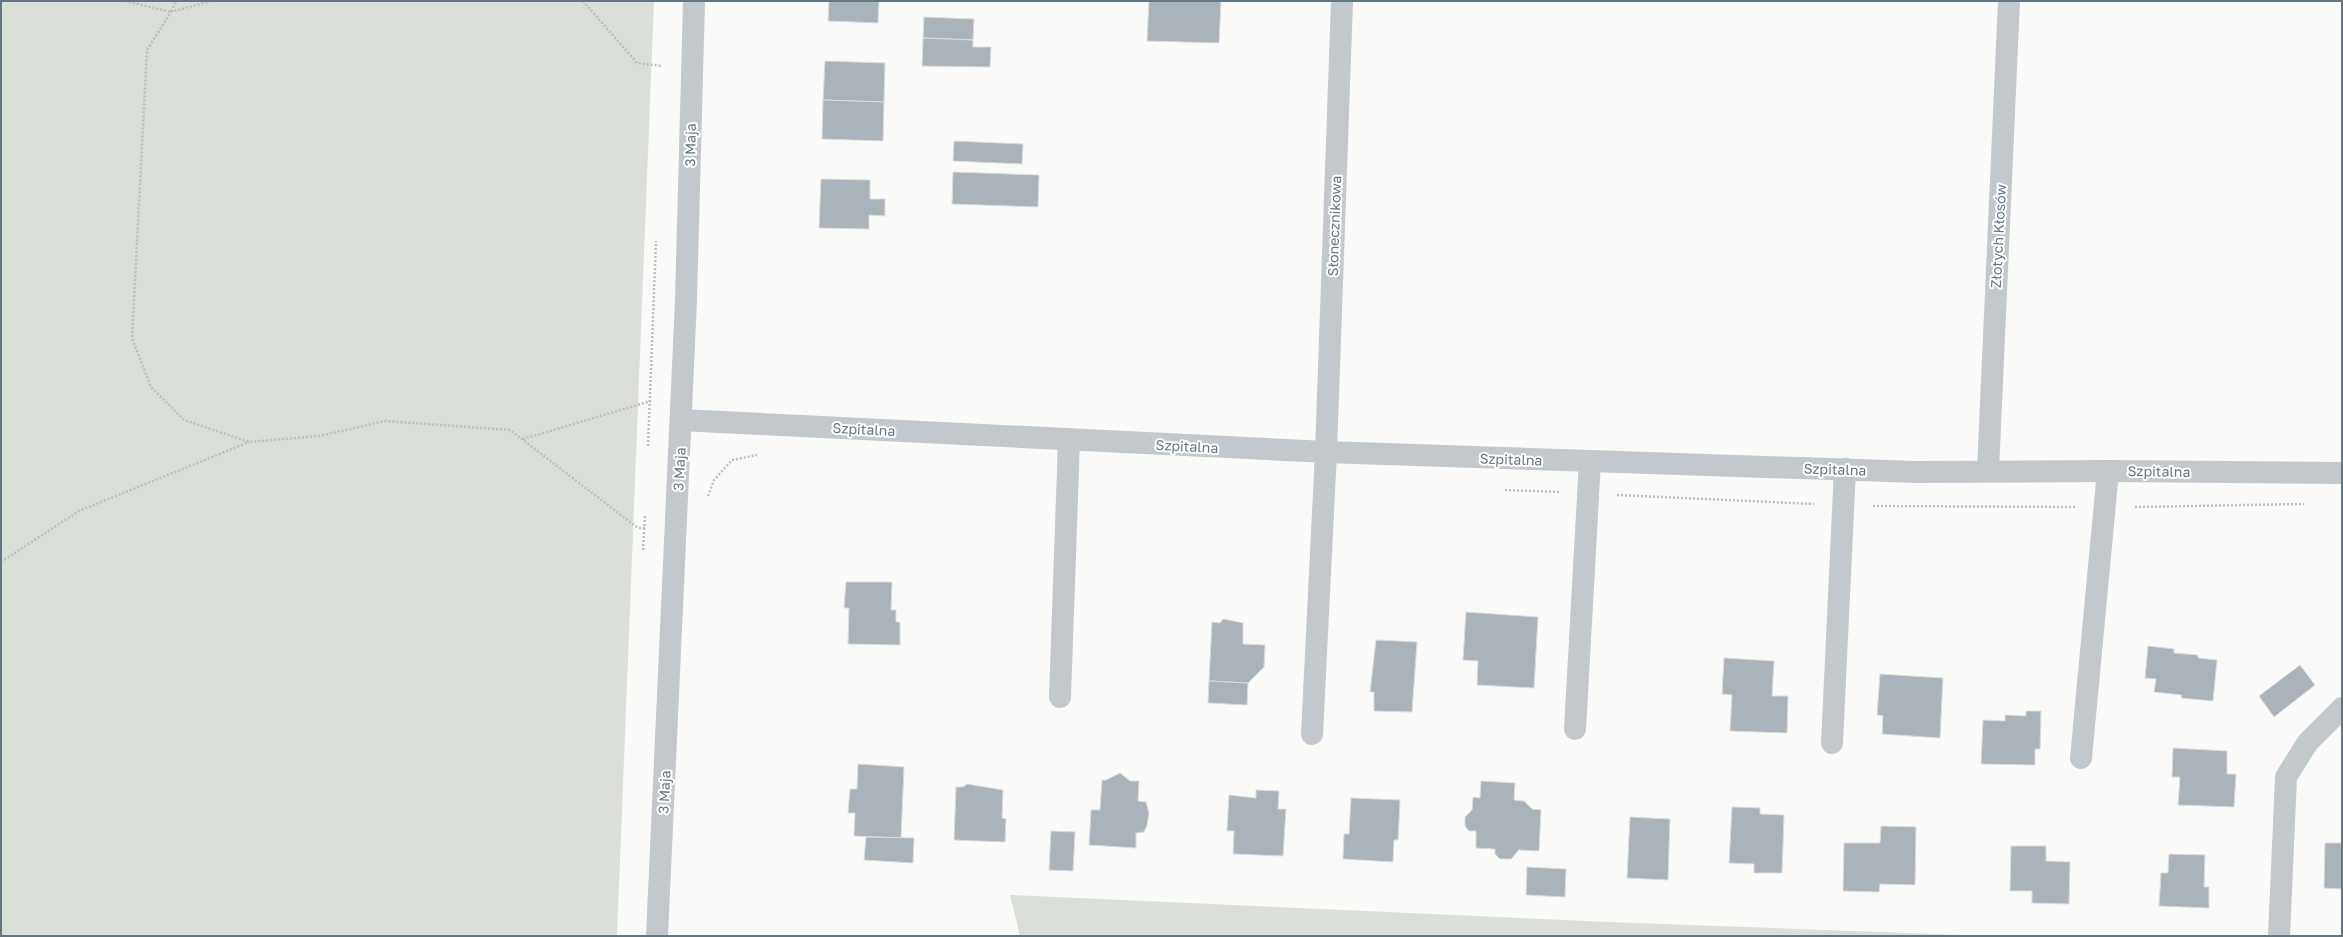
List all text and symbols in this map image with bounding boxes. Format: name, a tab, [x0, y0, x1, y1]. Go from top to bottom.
street label: 3 Maja	[681, 123, 699, 167]
street label: Słonecznikowa	[1324, 175, 1344, 277]
street label: Złotych Kłosów	[1987, 184, 2009, 288]
street label: Szpitalna	[832, 419, 896, 439]
street label: Szpitalna	[1155, 436, 1219, 456]
street label: 3 Maja	[669, 447, 689, 491]
street label: Szpitalna	[1479, 449, 1543, 469]
street label: Szpitalna	[1803, 459, 1867, 479]
street label: Szpitalna	[2127, 462, 2191, 480]
street label: 3 Maja	[654, 770, 674, 814]

